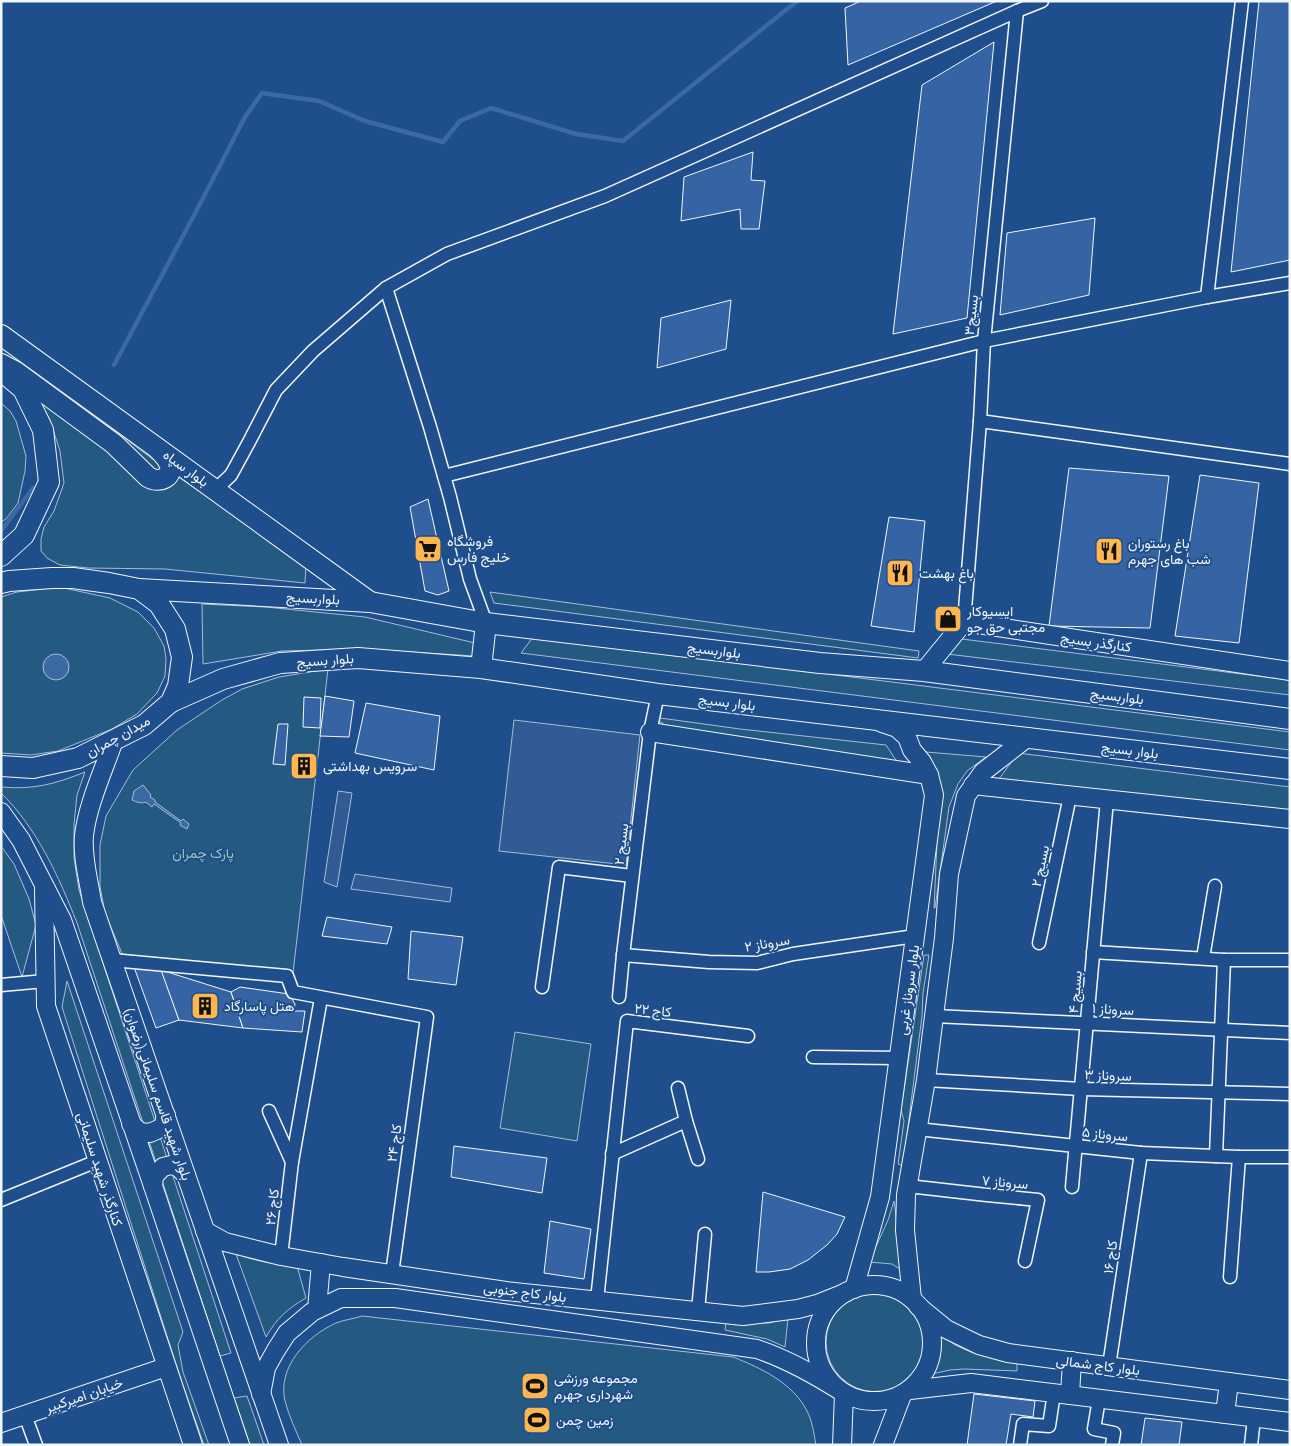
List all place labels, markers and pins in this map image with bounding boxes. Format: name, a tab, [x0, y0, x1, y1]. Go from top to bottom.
place label: فروشگاه خلیج فارس	[447, 533, 510, 568]
supermarket icon: فروشگاه خلیج فارس	[413, 534, 443, 564]
place label: باغ رستوران شب های جهرم	[1128, 535, 1211, 568]
restaurant icon: باغ رستوران شب های جهرم	[1094, 536, 1124, 566]
restaurant icon: باغ بهشت	[885, 558, 915, 588]
place label: باغ بهشت	[919, 565, 974, 584]
place label: ایسیوکار مجتبی حق جو	[966, 603, 1045, 636]
shop icon: ایسیوکار مجتبی حق جو	[933, 604, 963, 634]
building icon: سرویس بهداشتی	[289, 751, 319, 781]
place label: سرویس بهداشتی	[323, 758, 417, 775]
building icon: هتل پاسارگاد	[190, 991, 220, 1021]
place label: هتل پاسارگاد	[224, 998, 295, 1016]
place label: مجموعه ورزشی شهرداری جهرم	[554, 1370, 638, 1403]
sports icon: مجموعه ورزشی شهرداری جهرم	[520, 1371, 550, 1401]
sports icon: زمین چمن	[522, 1405, 552, 1435]
place label: زمین چمن	[556, 1412, 614, 1430]

